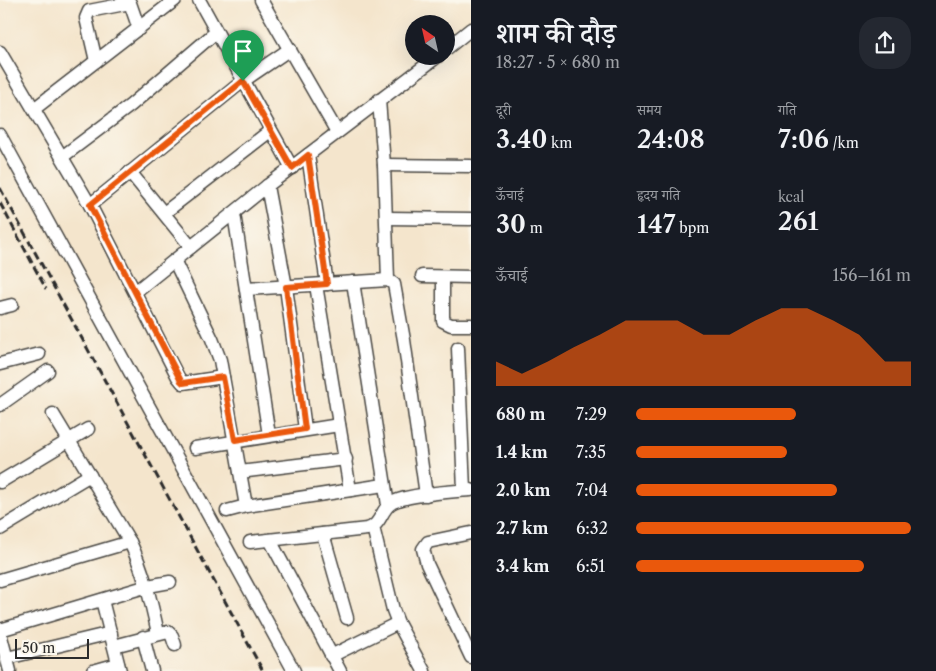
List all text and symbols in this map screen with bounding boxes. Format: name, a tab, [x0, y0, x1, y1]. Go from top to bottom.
north arrow	[405, 15, 455, 65]
map controls	[405, 15, 455, 65]
text: शाम की दौड़	[496, 16, 616, 50]
button: share	[859, 17, 911, 69]
pin	[222, 30, 264, 81]
icon: arrive	[229, 37, 257, 65]
text: 18:27 · 5 × 680 m	[496, 52, 620, 72]
text: दूरी	[496, 101, 511, 119]
text: समय	[637, 101, 662, 119]
text: गति	[778, 101, 796, 119]
text: 3.40	[496, 124, 547, 155]
text: 24:08	[637, 124, 705, 155]
text: 7:06	[778, 124, 829, 155]
text: km	[547, 134, 572, 152]
text: /km	[829, 134, 859, 152]
text: ऊँचाई	[496, 186, 524, 204]
text: हृदय गति	[637, 186, 680, 204]
text: kcal	[778, 188, 804, 206]
text: 261	[778, 206, 818, 237]
text: 30	[496, 209, 526, 240]
text: 147	[637, 209, 676, 240]
text: m	[526, 219, 543, 237]
text: bpm	[676, 219, 709, 237]
text: ऊँचाई	[496, 265, 528, 285]
text: 156–161 m	[833, 265, 911, 285]
text: 680 m	[496, 404, 546, 424]
text: 7:29	[576, 404, 607, 424]
text: 1.4 km	[496, 442, 548, 462]
text: 7:35	[576, 442, 606, 462]
text: 2.0 km	[496, 480, 550, 500]
text: 7:04	[576, 480, 608, 500]
text: 2.7 km	[496, 518, 549, 538]
text: 6:32	[576, 518, 608, 538]
text: 3.4 km	[496, 556, 549, 576]
text: 6:51	[576, 556, 605, 576]
scale bar	[15, 636, 89, 659]
text: 50 m	[22, 639, 55, 657]

